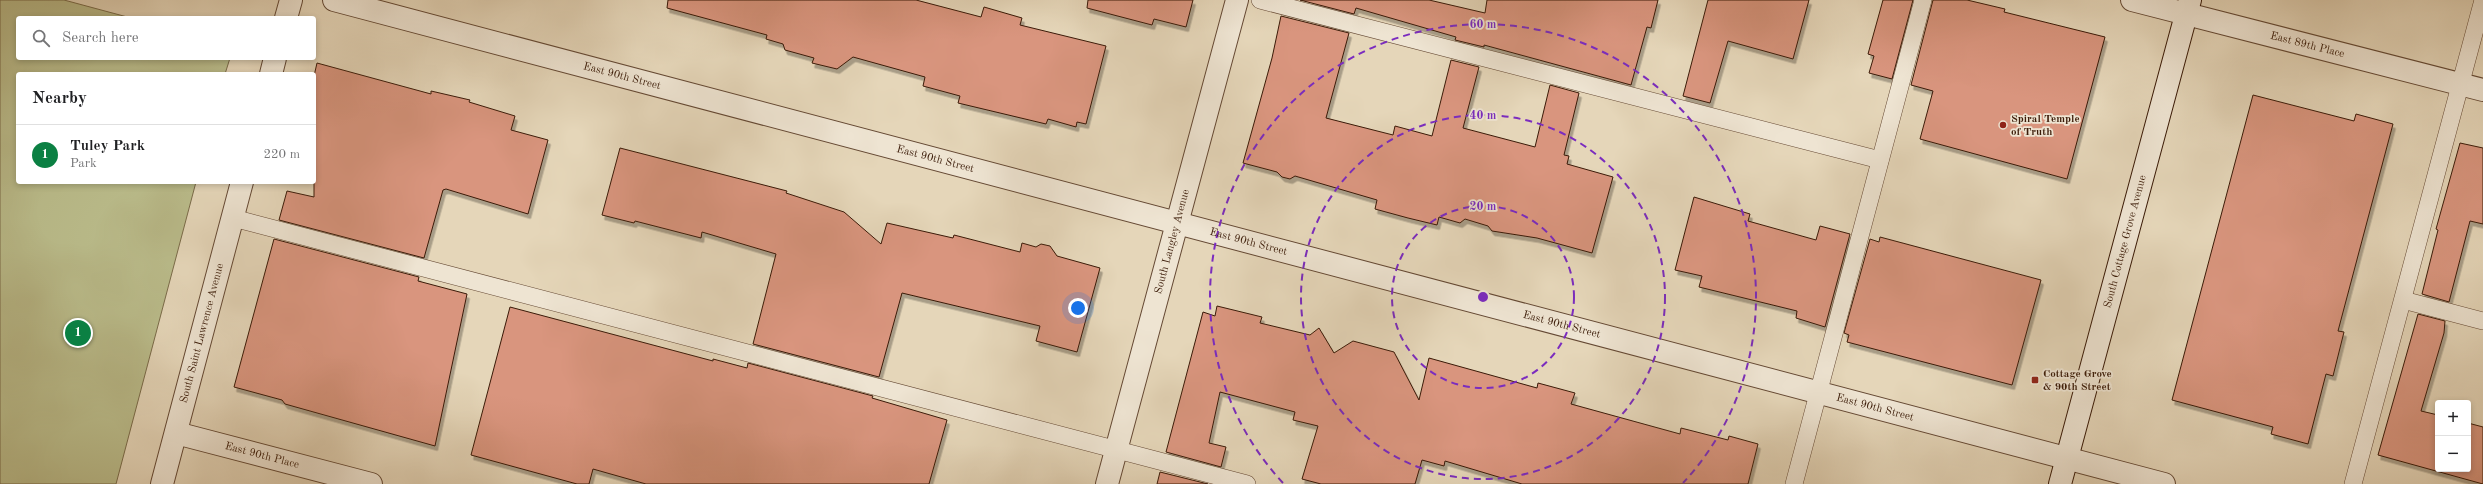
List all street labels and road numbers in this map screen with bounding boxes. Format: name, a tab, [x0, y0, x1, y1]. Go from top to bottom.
street label: East 89th Place	[2269, 30, 2346, 60]
street label: East 90th Street	[582, 61, 662, 92]
street label: East 90th Street	[895, 144, 975, 175]
street label: South Cottage Grove Avenue	[2102, 174, 2148, 309]
street label: South Langley Avenue	[1153, 188, 1191, 295]
street label: East 90th Street	[1209, 226, 1289, 257]
street label: South Saint Lawrence Avenue	[178, 262, 226, 404]
street label: East 90th Street	[1522, 309, 1602, 340]
street label: East 90th Street	[1835, 392, 1915, 423]
street label: East 90th Place	[224, 441, 300, 470]

